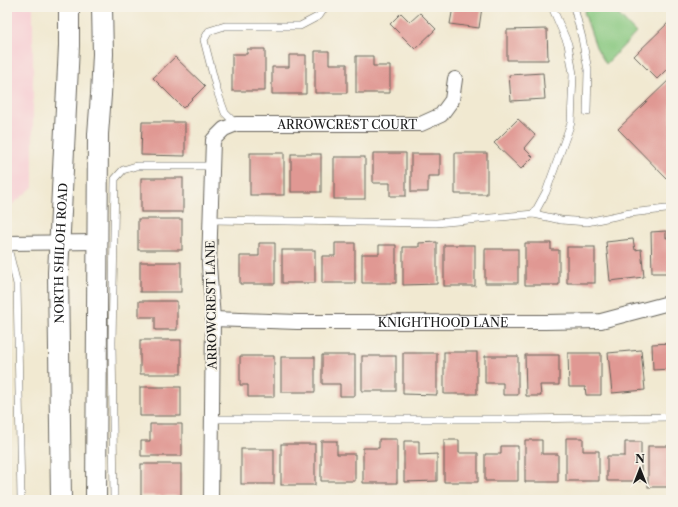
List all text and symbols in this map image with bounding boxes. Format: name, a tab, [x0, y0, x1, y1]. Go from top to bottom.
street label: ARROWCREST COURT	[276, 117, 417, 132]
street label: NORTH SHILOH ROAD	[50, 182, 70, 324]
street label: ARROWCREST LANE	[202, 240, 220, 371]
street label: KNIGHTHOOD LANE	[378, 315, 508, 330]
north arrow	[620, 449, 660, 489]
text: N	[635, 452, 645, 466]

